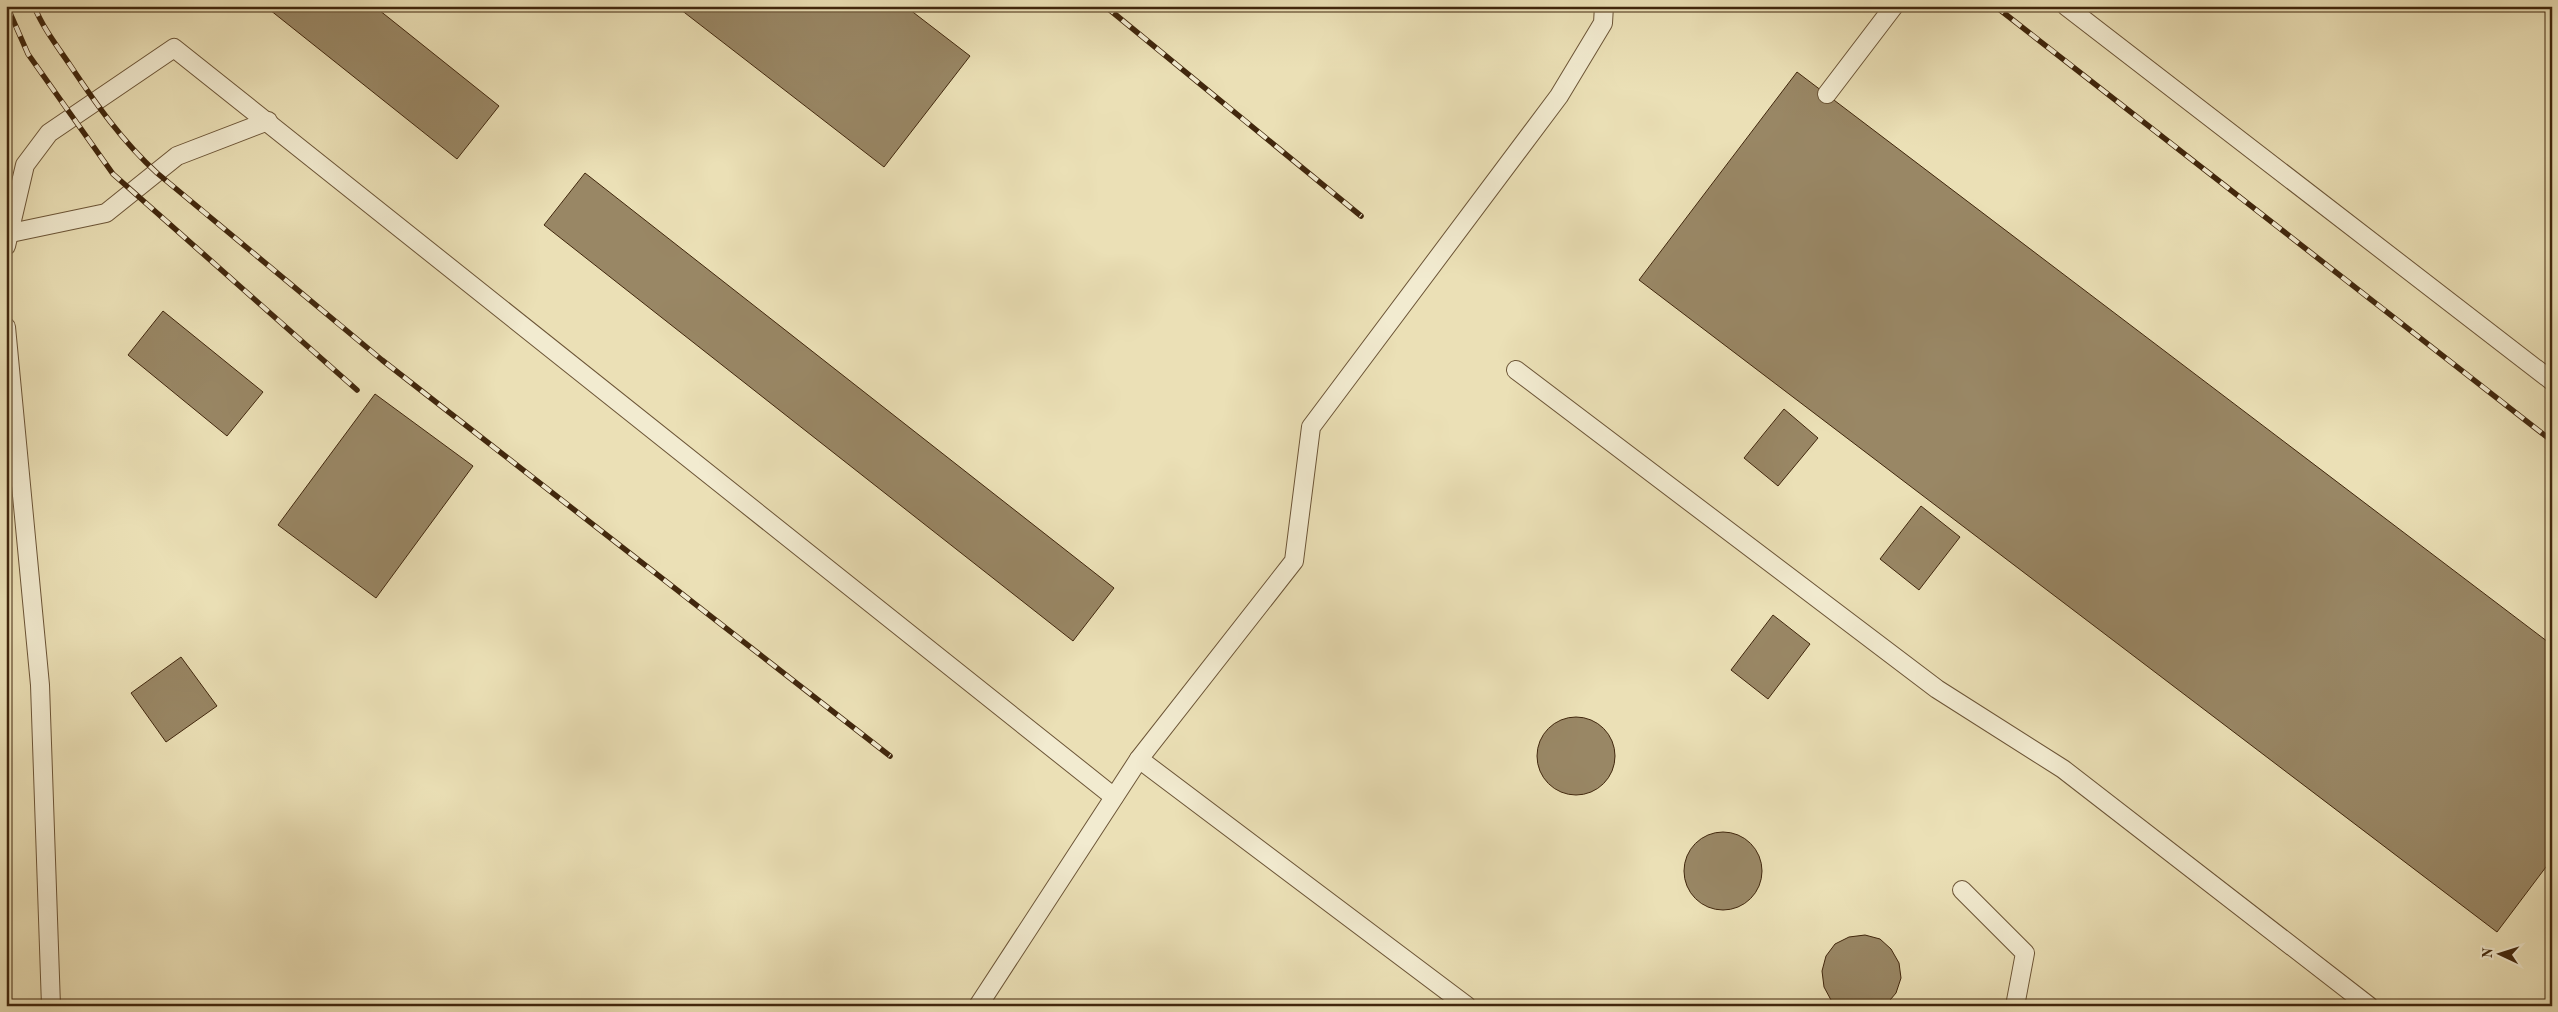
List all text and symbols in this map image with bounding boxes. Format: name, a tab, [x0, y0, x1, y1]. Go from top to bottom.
north arrow	[2476, 930, 2526, 980]
text: N	[2481, 947, 2495, 959]

